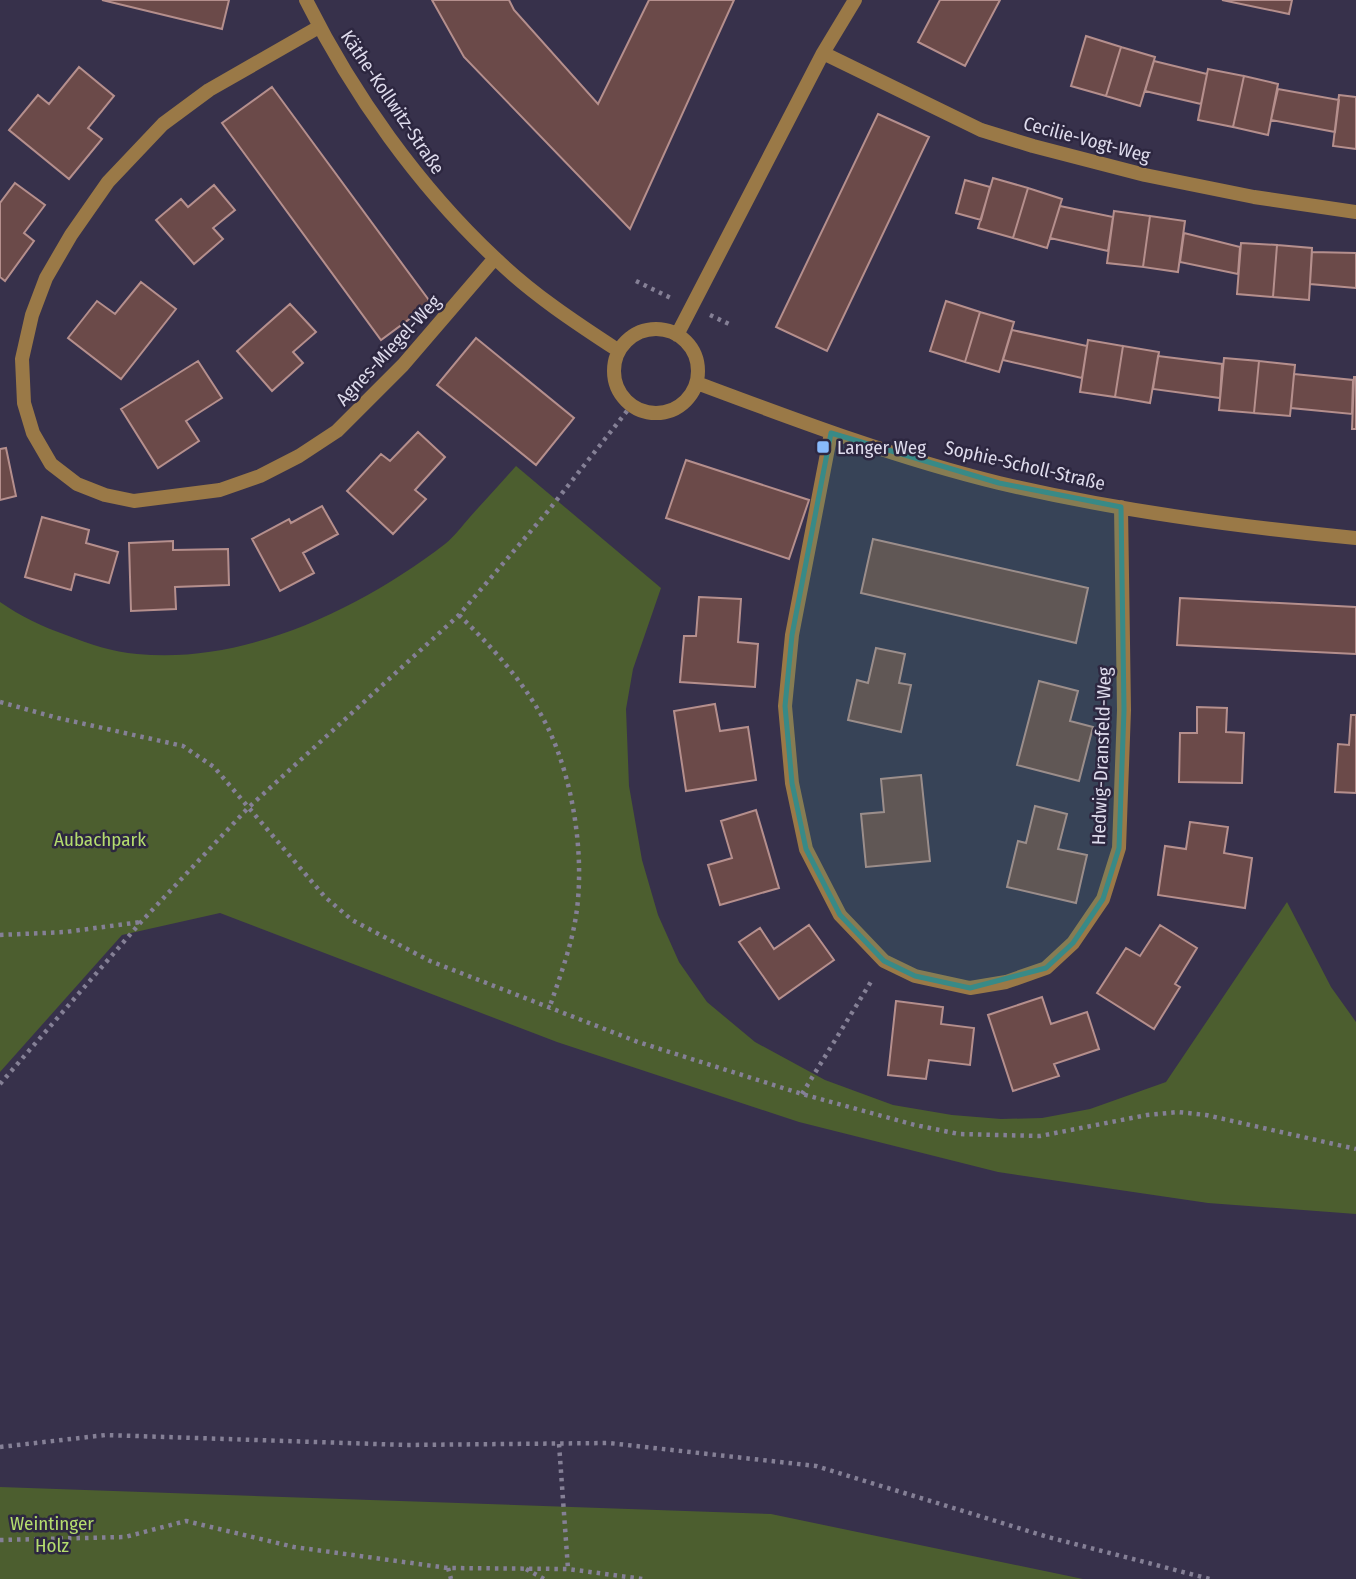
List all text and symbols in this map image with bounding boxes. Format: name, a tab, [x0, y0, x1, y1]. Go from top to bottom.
street label: Käthe-Kollwitz-Straße	[336, 26, 449, 179]
street label: Cecilie-Vogt-Weg	[1021, 112, 1153, 167]
street label: Agnes-Miegel-Weg	[331, 290, 446, 411]
place label: Langer Weg	[837, 436, 926, 459]
street label: Sophie-Scholl-Straße	[942, 436, 1107, 495]
marker: Langer Weg	[815, 439, 831, 455]
street label: Hedwig-Dransfeld-Weg	[1087, 667, 1116, 845]
park label: Aubachpark	[54, 828, 146, 851]
park label: Weintinger Holz	[10, 1512, 94, 1557]

